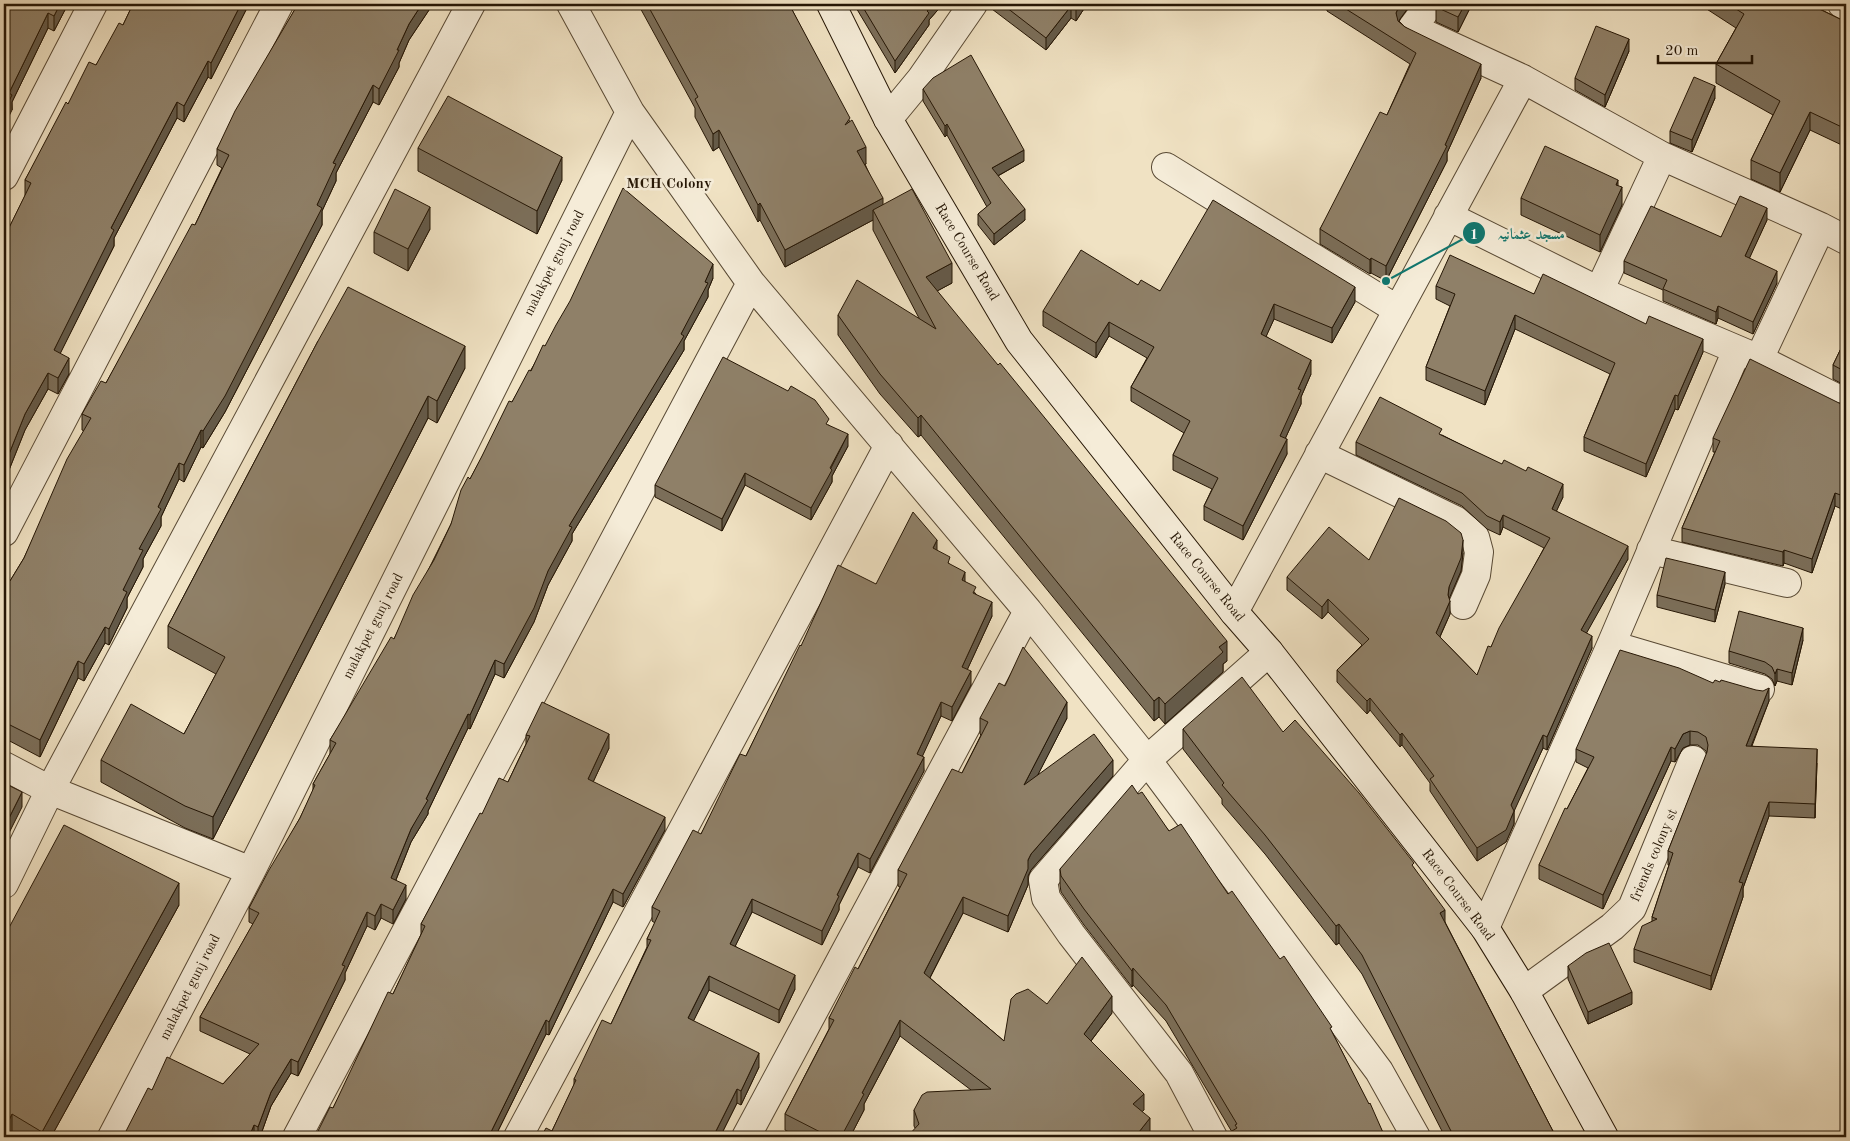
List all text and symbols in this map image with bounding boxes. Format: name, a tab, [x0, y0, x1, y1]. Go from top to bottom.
scale bar	[1658, 32, 1751, 64]
text: 20 m	[1665, 44, 1699, 59]
district label: MCH Colony	[626, 177, 712, 192]
street label: Race Course Road	[933, 201, 1001, 303]
street label: malakpet gunj road	[521, 208, 587, 318]
callout: مسجد عثمانیہ	[1462, 218, 1575, 248]
text: مسجد عثمانیہ	[1497, 227, 1565, 243]
text: 1	[1470, 228, 1478, 243]
street label: Race Course Road	[1167, 530, 1247, 624]
street label: malakpet gunj road	[340, 571, 406, 681]
street label: friends colony st	[1628, 807, 1680, 903]
street label: Race Course Road	[1419, 847, 1497, 943]
street label: malakpet gunj road	[157, 932, 223, 1042]

